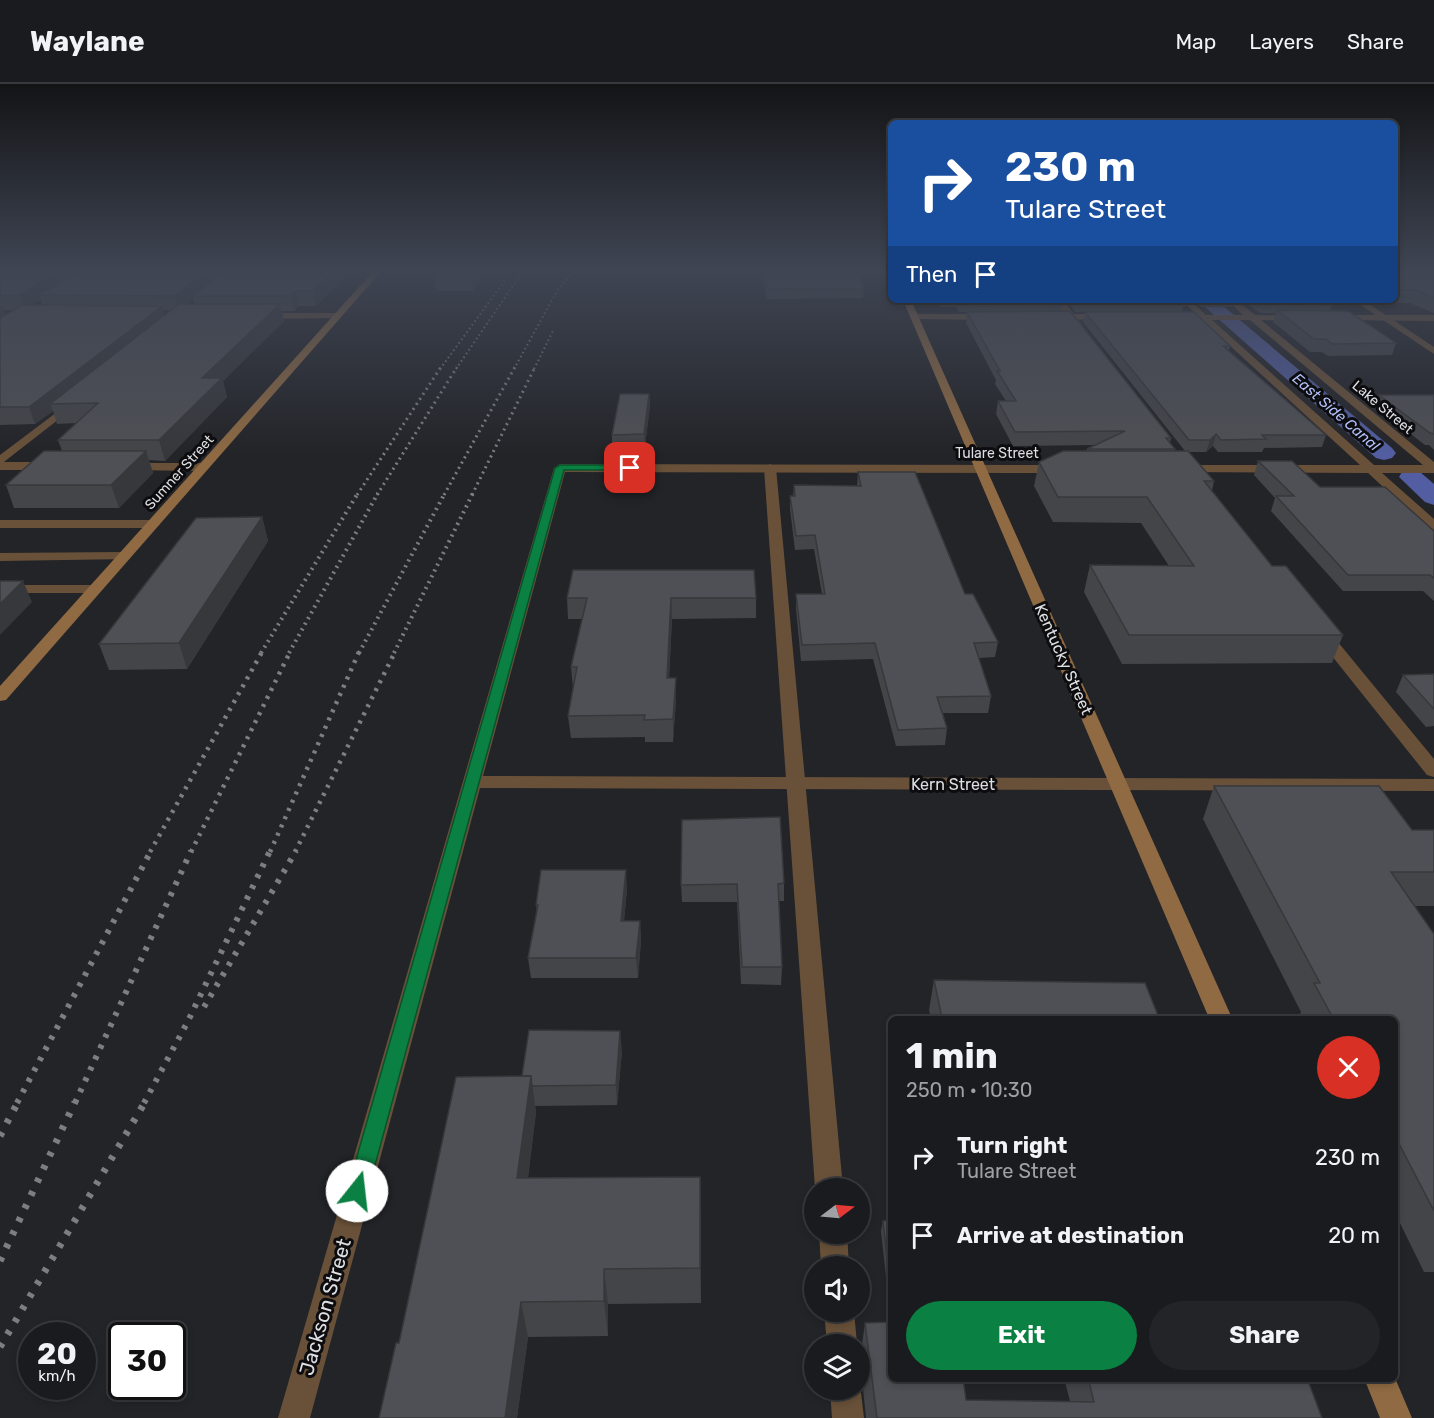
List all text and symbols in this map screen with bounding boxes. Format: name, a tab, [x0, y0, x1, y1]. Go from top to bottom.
text: Waylane	[30, 25, 145, 58]
text: Map	[1175, 29, 1216, 54]
text: Layers	[1249, 29, 1314, 54]
text: Share	[1347, 29, 1404, 54]
text: 230 m	[1005, 142, 1136, 192]
icon: right	[906, 144, 984, 222]
text: Tulare Street	[1005, 193, 1166, 225]
icon: arrive	[969, 258, 1002, 291]
text: Then	[906, 261, 957, 288]
water label: East Side Canal	[1289, 369, 1383, 455]
street label: Lake Street	[1349, 377, 1417, 438]
street label: Sumner Street	[141, 431, 218, 513]
pin	[604, 442, 655, 493]
street label: Tulare Street	[955, 445, 1039, 462]
icon: arrive	[613, 451, 646, 484]
street label: Kentucky Street	[1031, 601, 1096, 718]
street label: Kern Street	[911, 775, 995, 794]
text: 1 min	[906, 1034, 998, 1077]
button: close	[1317, 1036, 1380, 1099]
text: 250 m · 10:30	[906, 1078, 1033, 1102]
text: Turn right	[957, 1132, 1067, 1159]
icon: right	[906, 1141, 939, 1174]
text: 230 m	[1315, 1144, 1380, 1171]
position arrow	[325, 1159, 389, 1223]
text: Tulare Street	[957, 1159, 1076, 1183]
north arrow	[804, 1178, 870, 1244]
map controls	[804, 1178, 870, 1400]
icon: arrive	[906, 1219, 939, 1252]
text: Arrive at destination	[957, 1222, 1184, 1249]
text: 20 m	[1328, 1222, 1380, 1249]
street label: Jackson Street	[294, 1236, 356, 1378]
button: sound	[804, 1256, 870, 1322]
button: Exit	[906, 1301, 1137, 1370]
button: Share	[1149, 1301, 1380, 1370]
speed limit sign: 30	[108, 1322, 186, 1400]
button: layers	[804, 1334, 870, 1400]
text: 20	[37, 1336, 77, 1372]
text: km/h	[38, 1367, 76, 1385]

